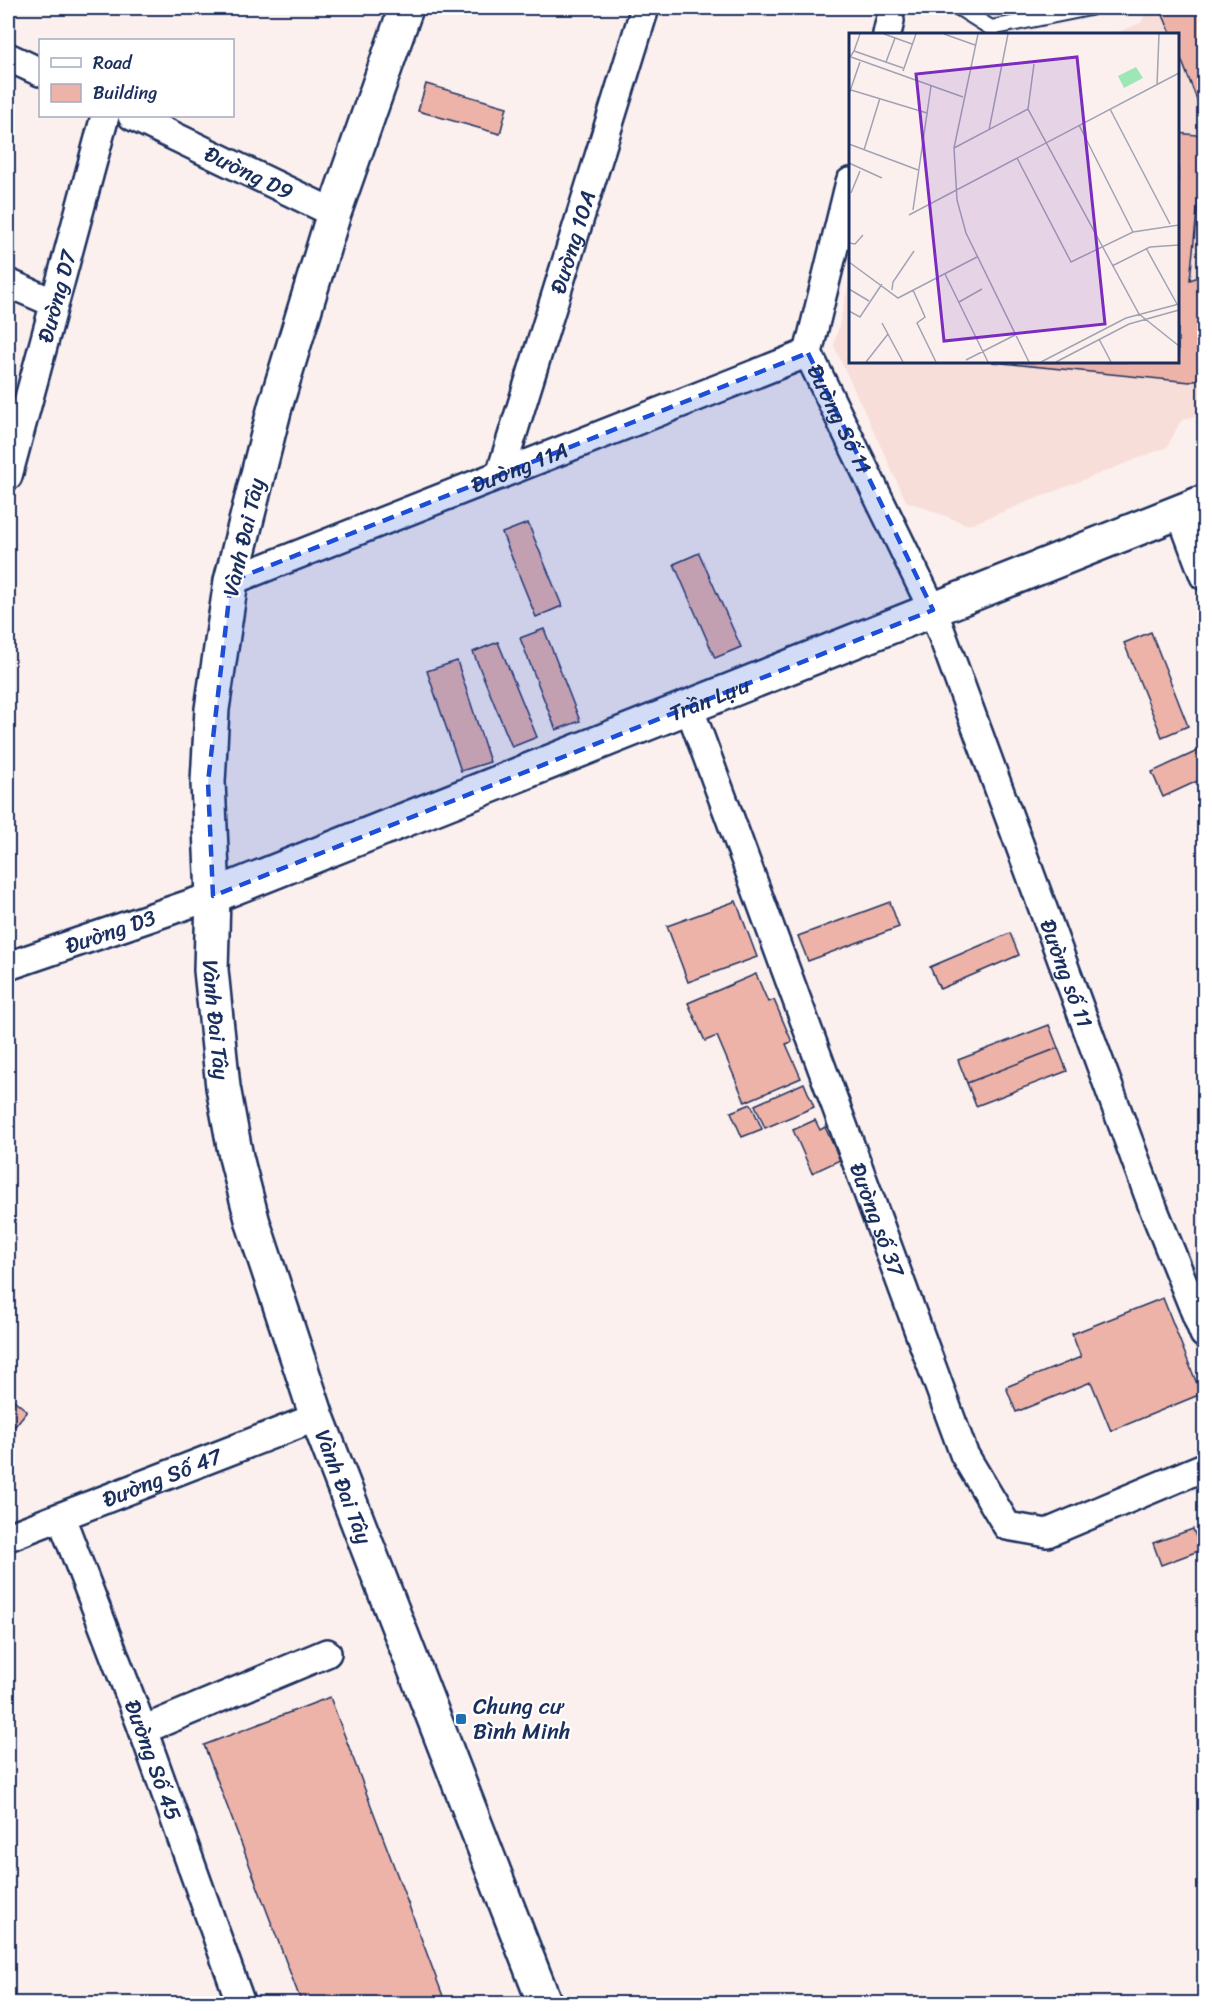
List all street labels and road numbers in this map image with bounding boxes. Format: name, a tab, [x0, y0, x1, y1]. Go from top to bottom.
street label: Đường D9	[198, 135, 300, 211]
street label: Đường 10A	[538, 186, 607, 299]
street label: Đường D7	[26, 245, 88, 347]
street label: Đường Số 11	[796, 357, 883, 480]
street label: Đường 11A	[465, 431, 574, 504]
street label: Vành Đai Tây	[211, 474, 276, 600]
street label: Trần Lựu	[663, 666, 756, 733]
street label: Đường D3	[60, 898, 161, 965]
street label: Đường số 11	[1028, 913, 1104, 1033]
street label: Vành Đai Tây	[191, 959, 241, 1082]
street label: Đường số 37	[838, 1157, 917, 1284]
street label: Vành Đai Tây	[304, 1423, 384, 1550]
street label: Đường Số 47	[96, 1436, 229, 1519]
street label: Đường Số 45	[113, 1694, 193, 1826]

